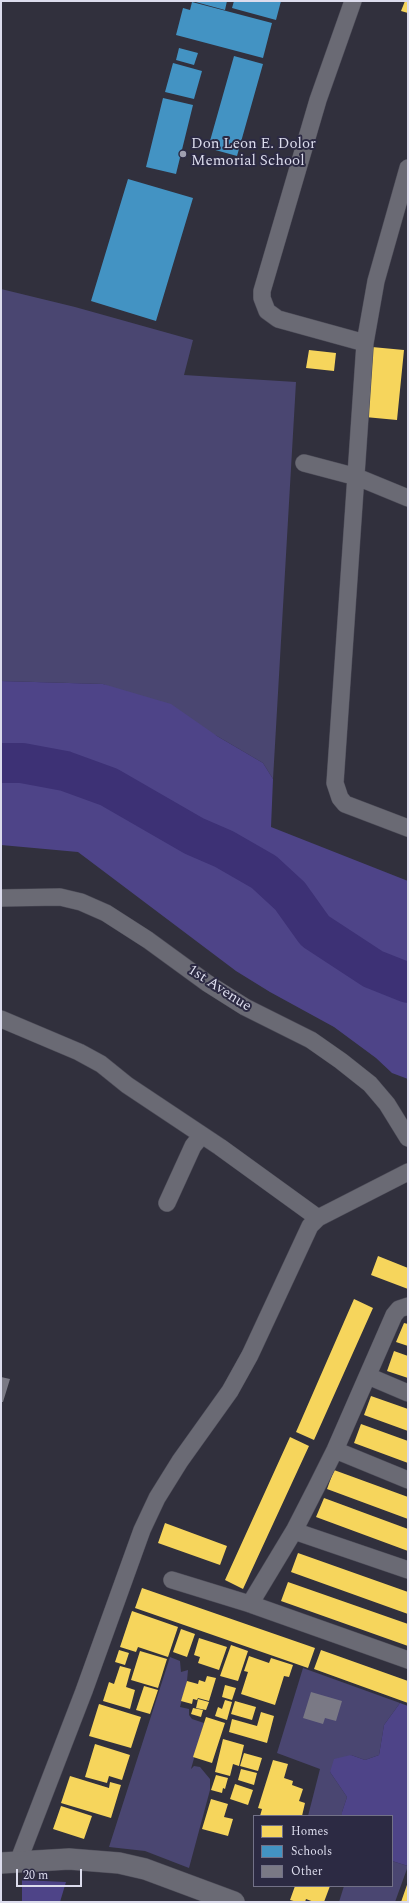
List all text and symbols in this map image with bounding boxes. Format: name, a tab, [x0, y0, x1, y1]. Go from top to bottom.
place label: Don Leon E. Dolor Memorial School	[191, 136, 316, 171]
marker: Don Leon E. Dolor Memorial School	[178, 149, 188, 159]
street label: 1st Avenue	[184, 962, 254, 1016]
legend	[253, 1815, 393, 1887]
text: Homes	[291, 1822, 329, 1841]
text: Schools	[291, 1842, 332, 1861]
scale bar	[18, 1861, 84, 1887]
text: Other	[291, 1862, 323, 1881]
text: 20 m	[23, 1866, 48, 1885]

